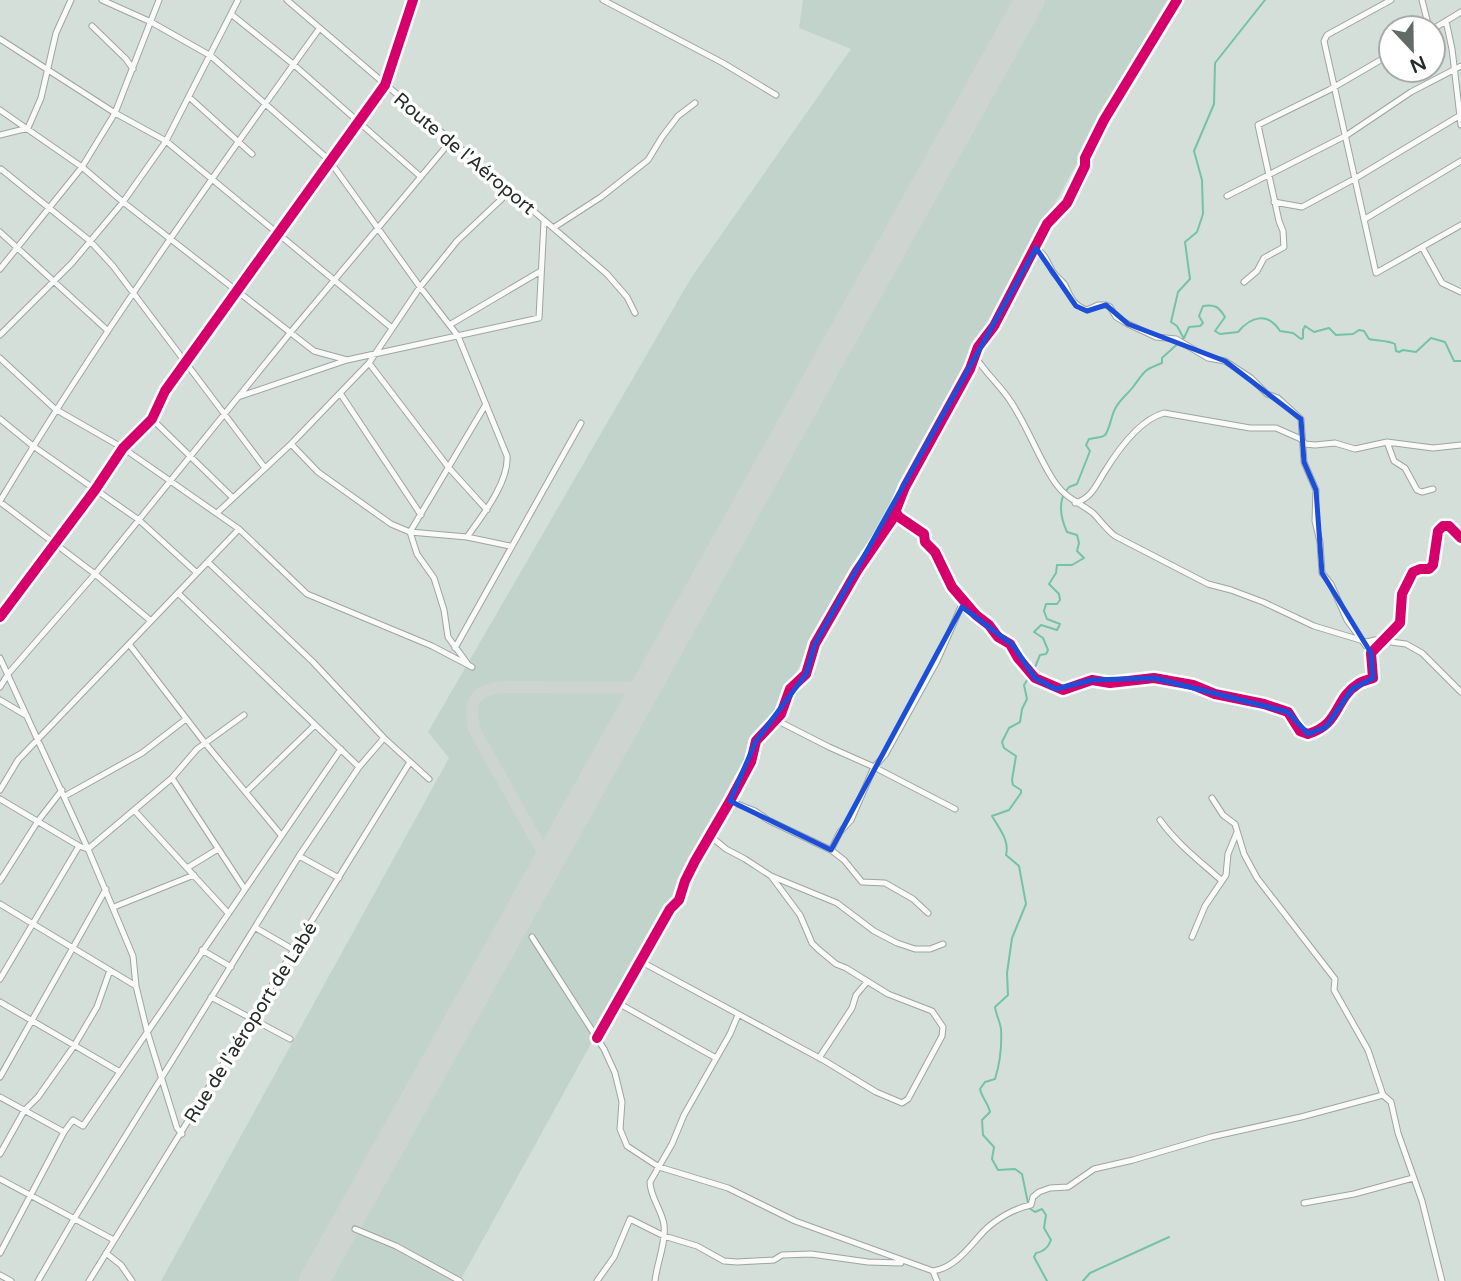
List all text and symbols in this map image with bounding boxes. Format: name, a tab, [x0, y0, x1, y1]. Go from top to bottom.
north arrow	[1377, 14, 1447, 84]
text: N	[1407, 51, 1429, 77]
street label: Route de l'Aéroport	[389, 88, 539, 219]
street label: Rue de l'aéroport de Labé	[180, 918, 322, 1127]

